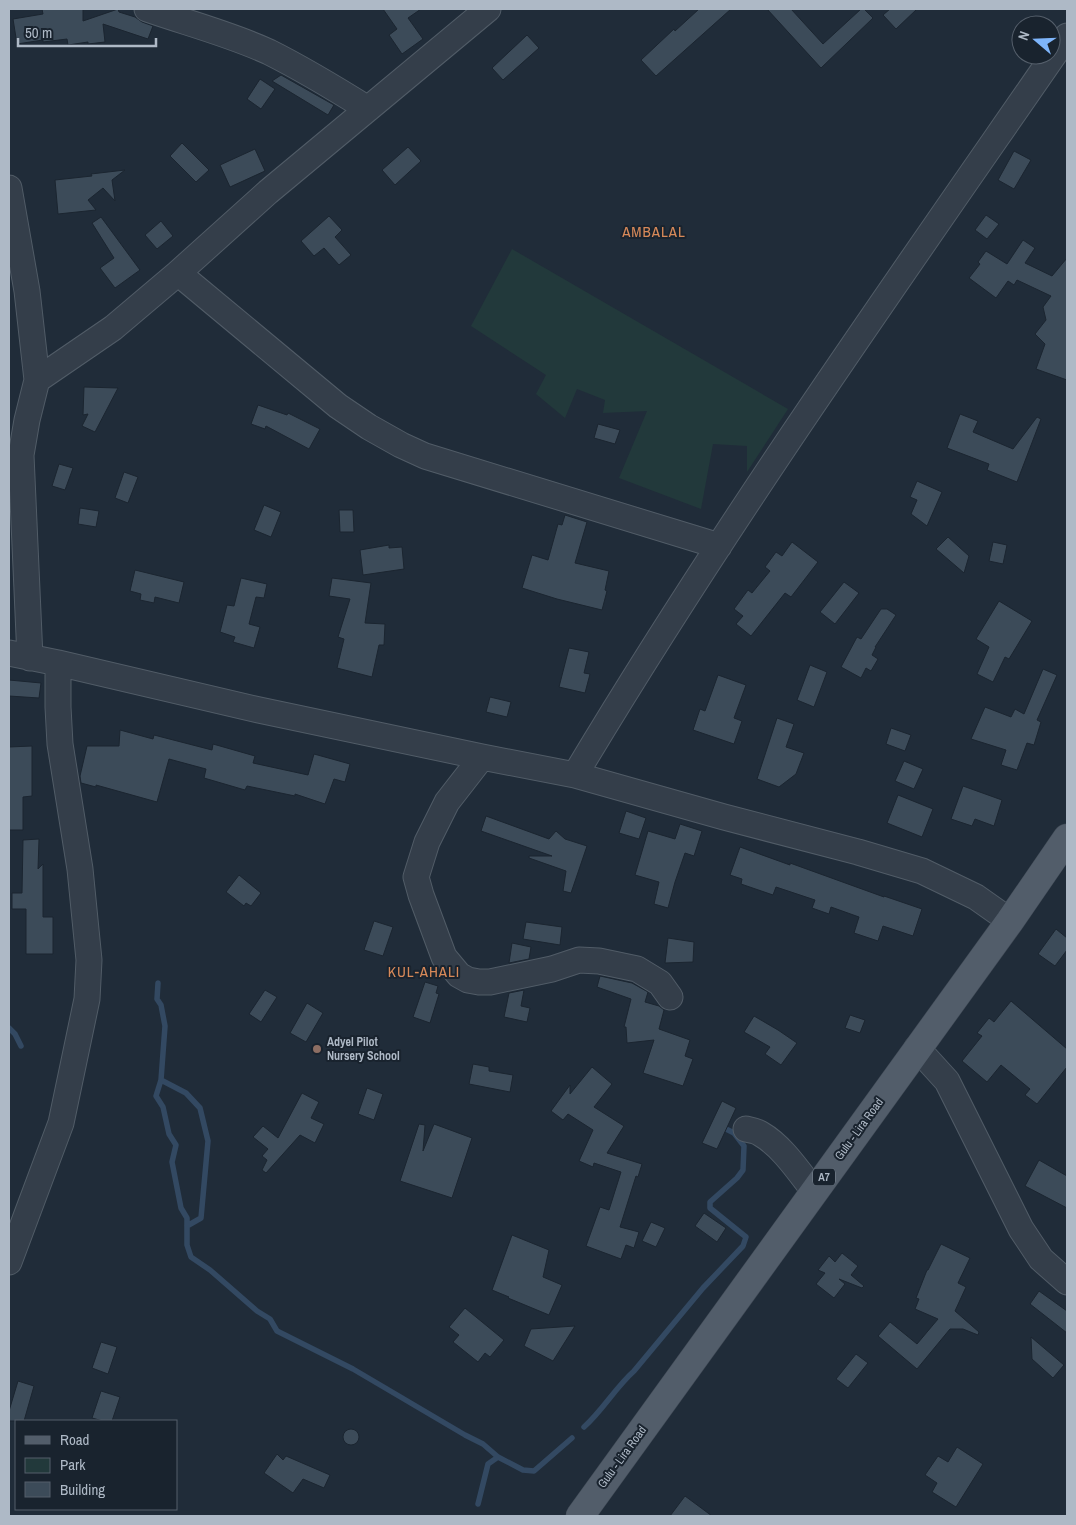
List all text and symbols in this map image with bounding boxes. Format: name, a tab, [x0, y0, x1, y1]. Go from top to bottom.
scale bar	[18, 15, 155, 47]
north arrow	[1011, 15, 1061, 65]
text: 50 m	[25, 22, 52, 43]
text: N	[1014, 29, 1034, 43]
district label: AMBALAL	[621, 221, 686, 242]
district label: KUL-AHALI	[388, 961, 460, 982]
place label: Adyel Pilot Nursery School	[327, 1034, 400, 1064]
marker: Adyel Pilot Nursery School	[311, 1043, 323, 1055]
street label: Gulu - Lira Road	[831, 1095, 887, 1163]
road number: A7	[813, 1168, 835, 1186]
legend	[15, 1420, 178, 1510]
street label: Gulu - Lira Road	[594, 1423, 650, 1491]
text: Road	[60, 1429, 89, 1450]
text: Park	[60, 1454, 86, 1475]
text: Building	[60, 1479, 105, 1500]

